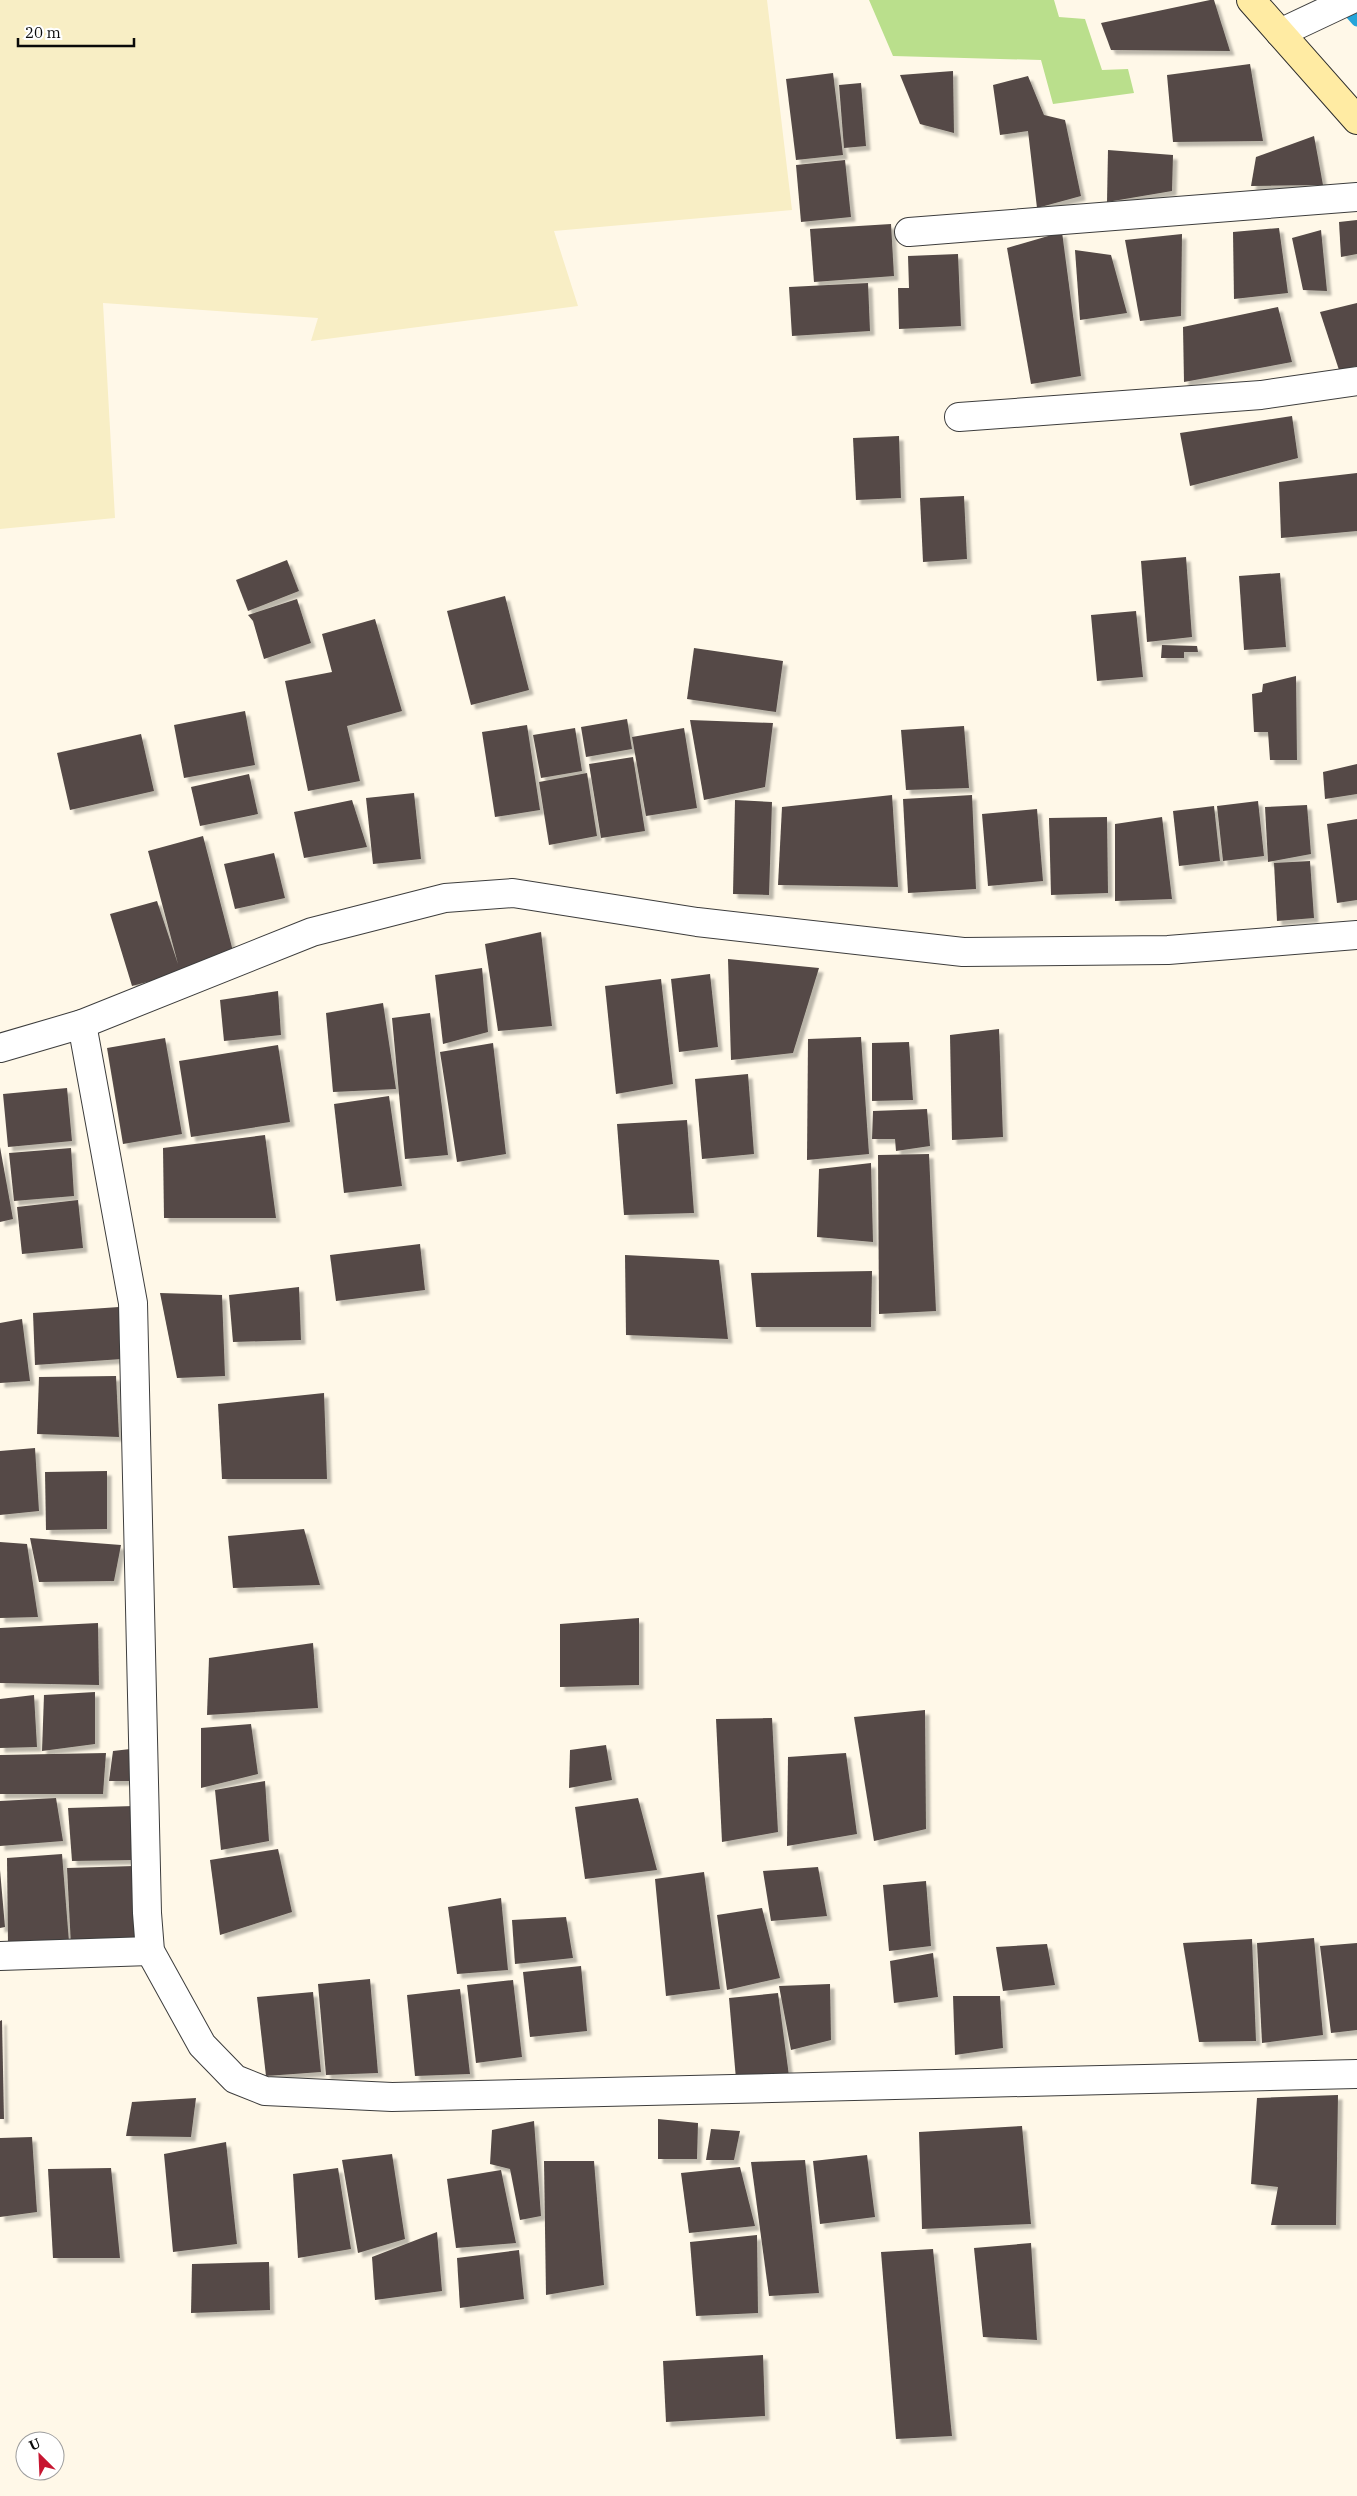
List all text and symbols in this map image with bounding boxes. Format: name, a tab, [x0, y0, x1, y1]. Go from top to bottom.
scale bar	[18, 15, 134, 47]
text: 20 m	[25, 23, 61, 42]
north arrow	[15, 2431, 65, 2481]
text: U	[26, 2434, 43, 2455]

